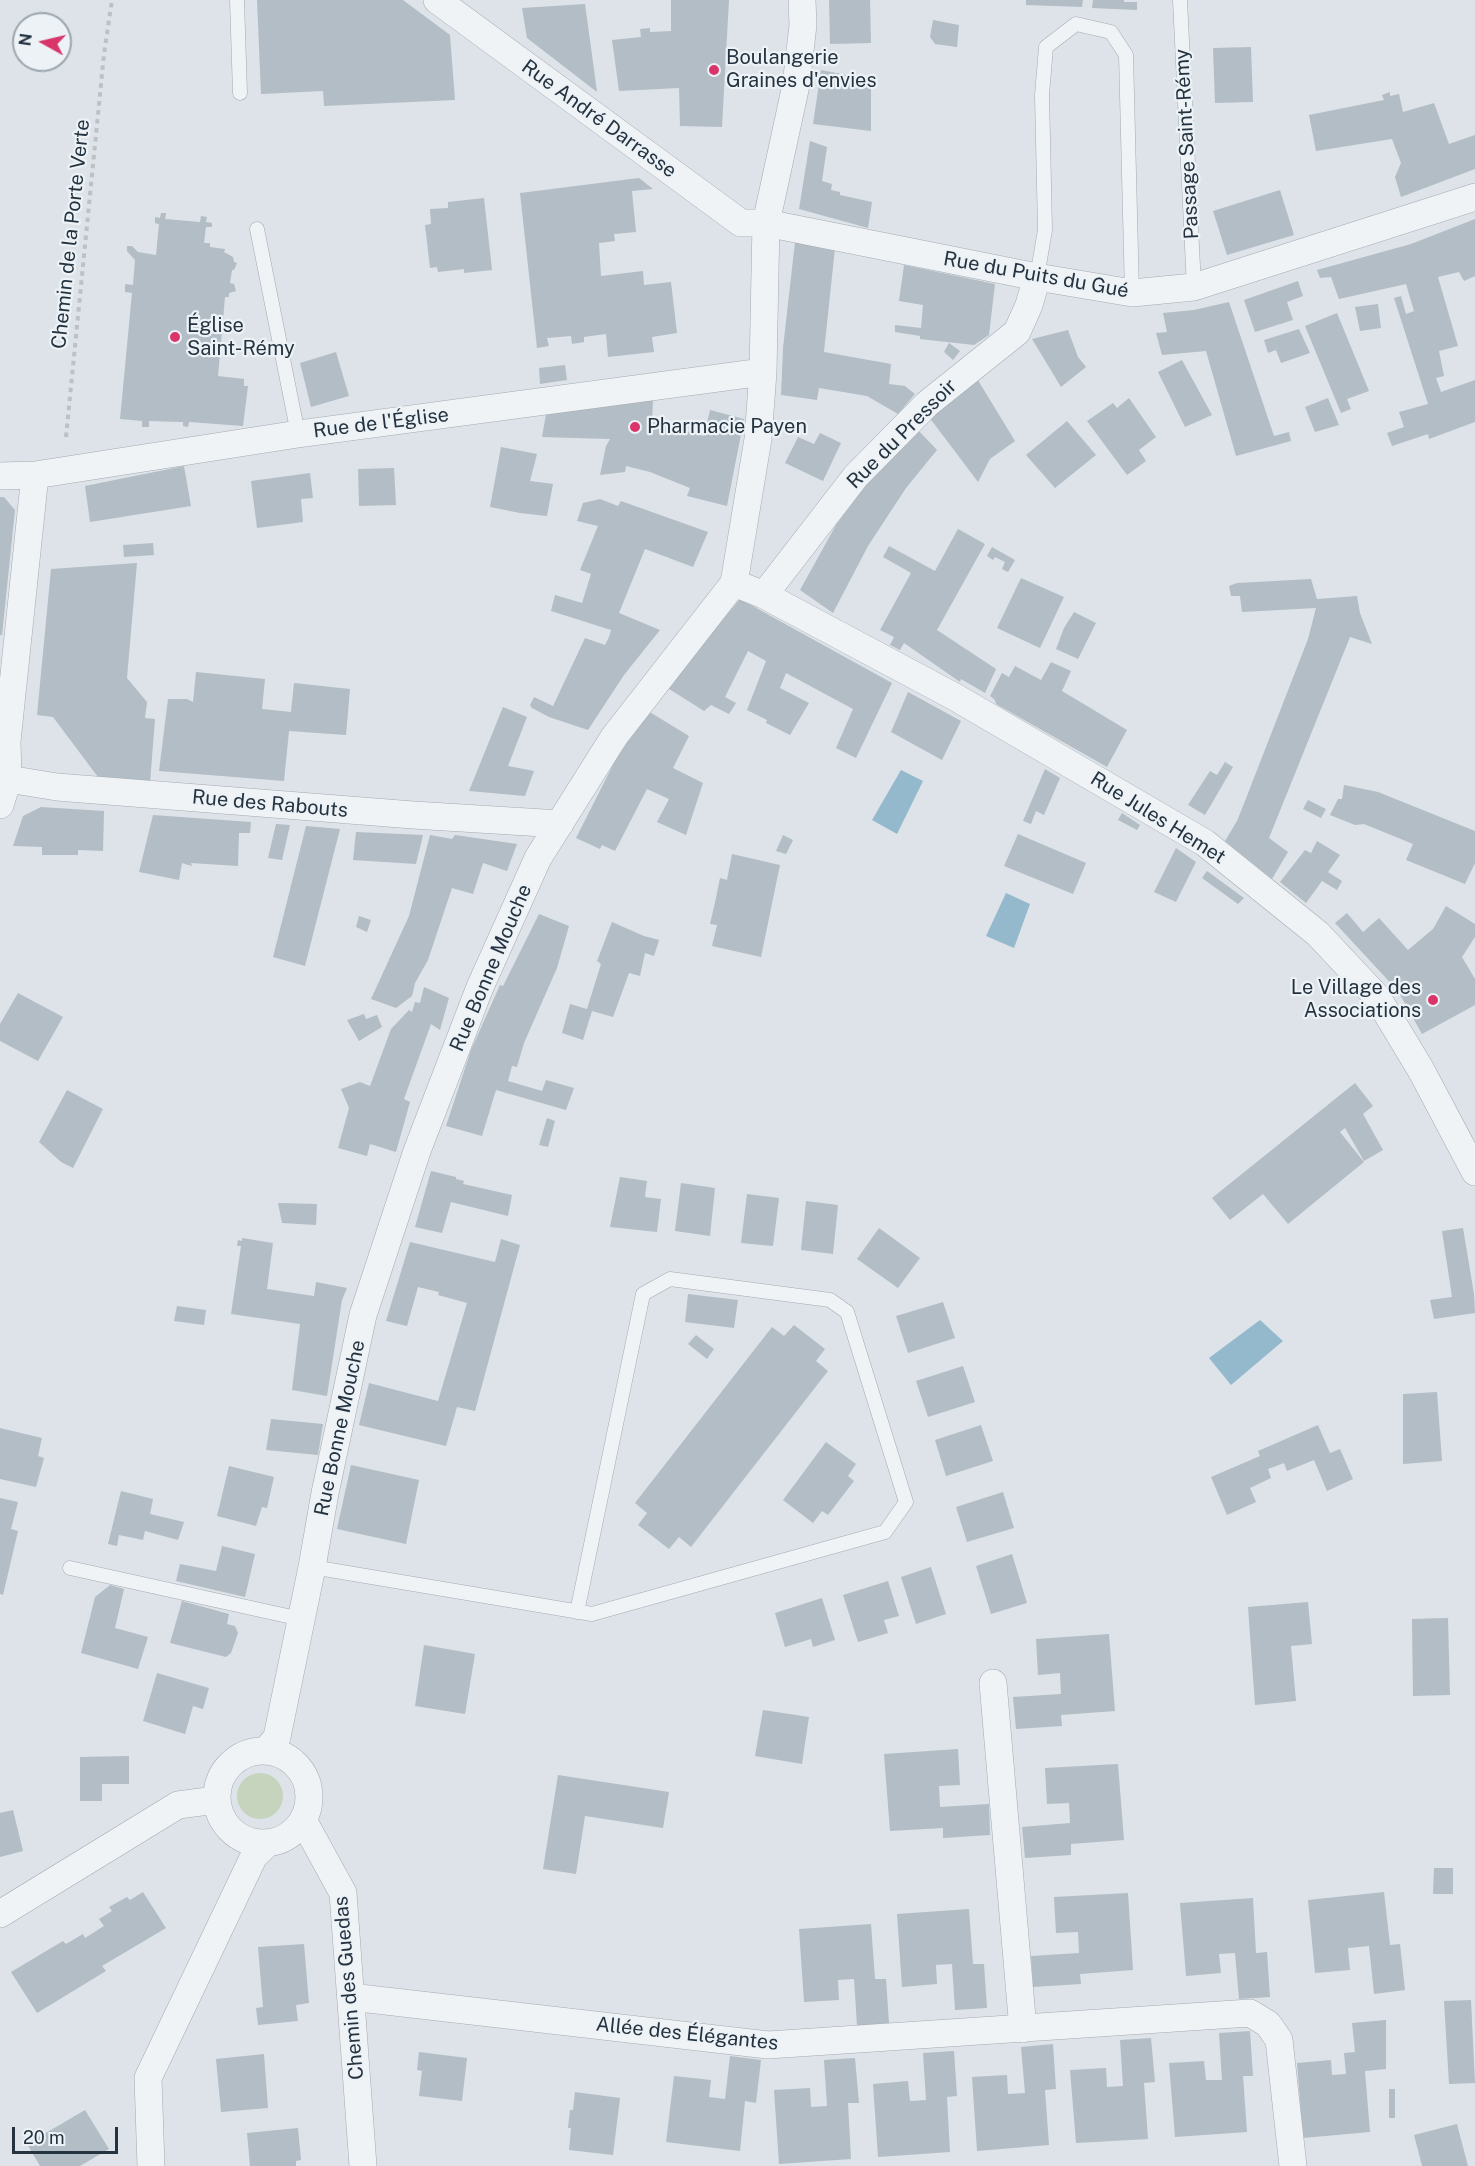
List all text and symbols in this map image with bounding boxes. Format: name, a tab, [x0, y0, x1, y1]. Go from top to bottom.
north arrow	[12, 12, 72, 72]
text: N	[15, 32, 36, 47]
place label: Boulangerie Graines d'envies	[726, 46, 876, 93]
street label: Passage Saint-Rémy	[1170, 48, 1204, 240]
street label: Rue André Darrasse	[517, 55, 681, 183]
marker: Boulangerie Graines d'envies	[707, 63, 721, 77]
street label: Chemin de la Porte Verte	[47, 118, 95, 350]
street label: Rue du Puits du Gué	[942, 247, 1130, 303]
place label: Église Saint-Rémy	[187, 314, 295, 361]
marker: Église Saint-Rémy	[168, 330, 182, 344]
street label: Rue du Pressoir	[842, 374, 962, 494]
street label: Rue de l'Église	[312, 403, 450, 443]
place label: Pharmacie Payen	[647, 415, 807, 439]
marker: Pharmacie Payen	[628, 420, 642, 434]
street label: Rue Jules Hemet	[1086, 767, 1230, 869]
street label: Rue des Rabouts	[191, 785, 349, 823]
street label: Rue Bonne Mouche	[445, 881, 537, 1055]
place label: Le Village des Associations	[1291, 976, 1421, 1023]
marker: Le Village des Associations	[1426, 993, 1440, 1007]
street label: Rue Bonne Mouche	[310, 1338, 370, 1518]
street label: Chemin des Guedas	[329, 1895, 369, 2081]
street label: Allée des Élégantes	[595, 2012, 779, 2056]
scale bar	[15, 2115, 122, 2153]
text: 20 m	[23, 2127, 65, 2148]

